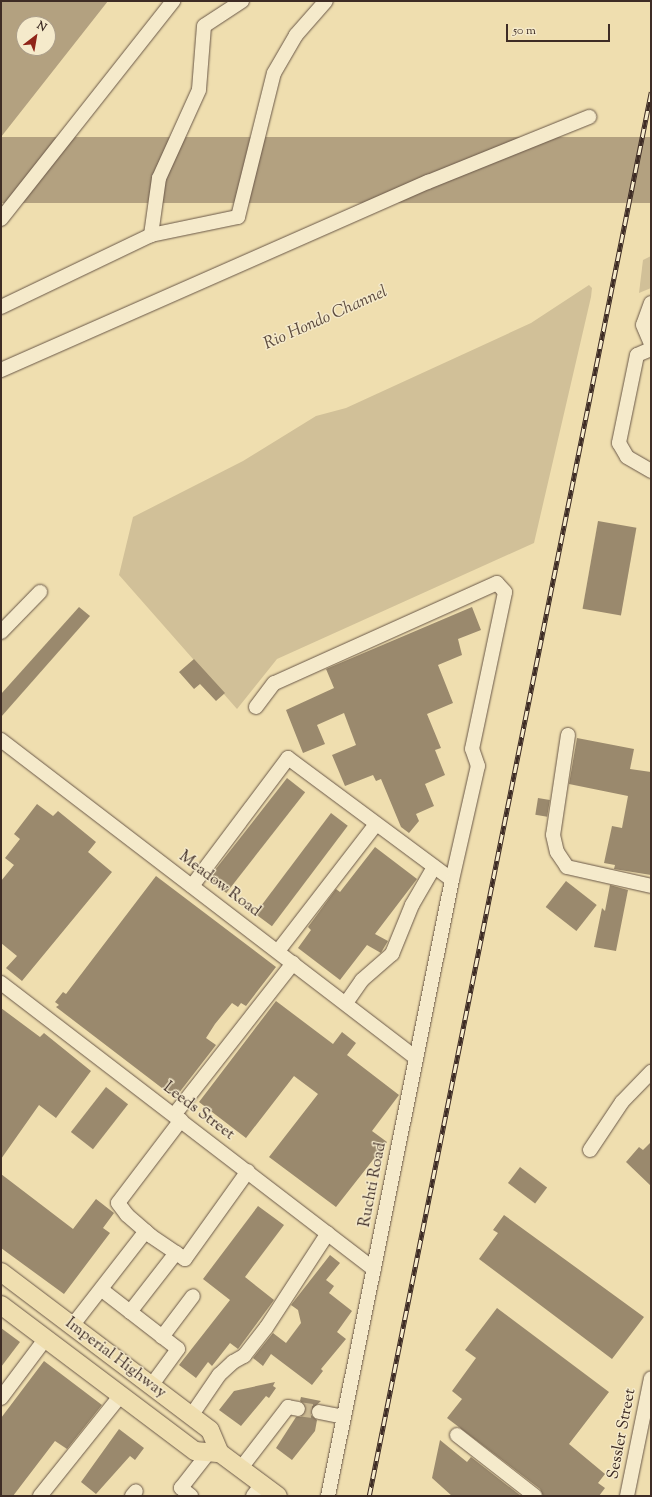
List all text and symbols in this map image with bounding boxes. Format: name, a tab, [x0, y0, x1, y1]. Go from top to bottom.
north arrow	[16, 16, 56, 56]
scale bar	[508, 16, 612, 42]
text: N	[34, 17, 50, 36]
text: 50 m	[513, 22, 536, 40]
water label: Rio Hondo Channel	[261, 283, 391, 355]
street label: Meadow Road	[174, 848, 264, 922]
street label: Leeds Street	[158, 1079, 238, 1145]
street label: Ruchti Road	[356, 1141, 392, 1229]
street label: Imperial Highway	[61, 1315, 169, 1403]
street label: Sessler Street	[605, 1387, 641, 1481]

